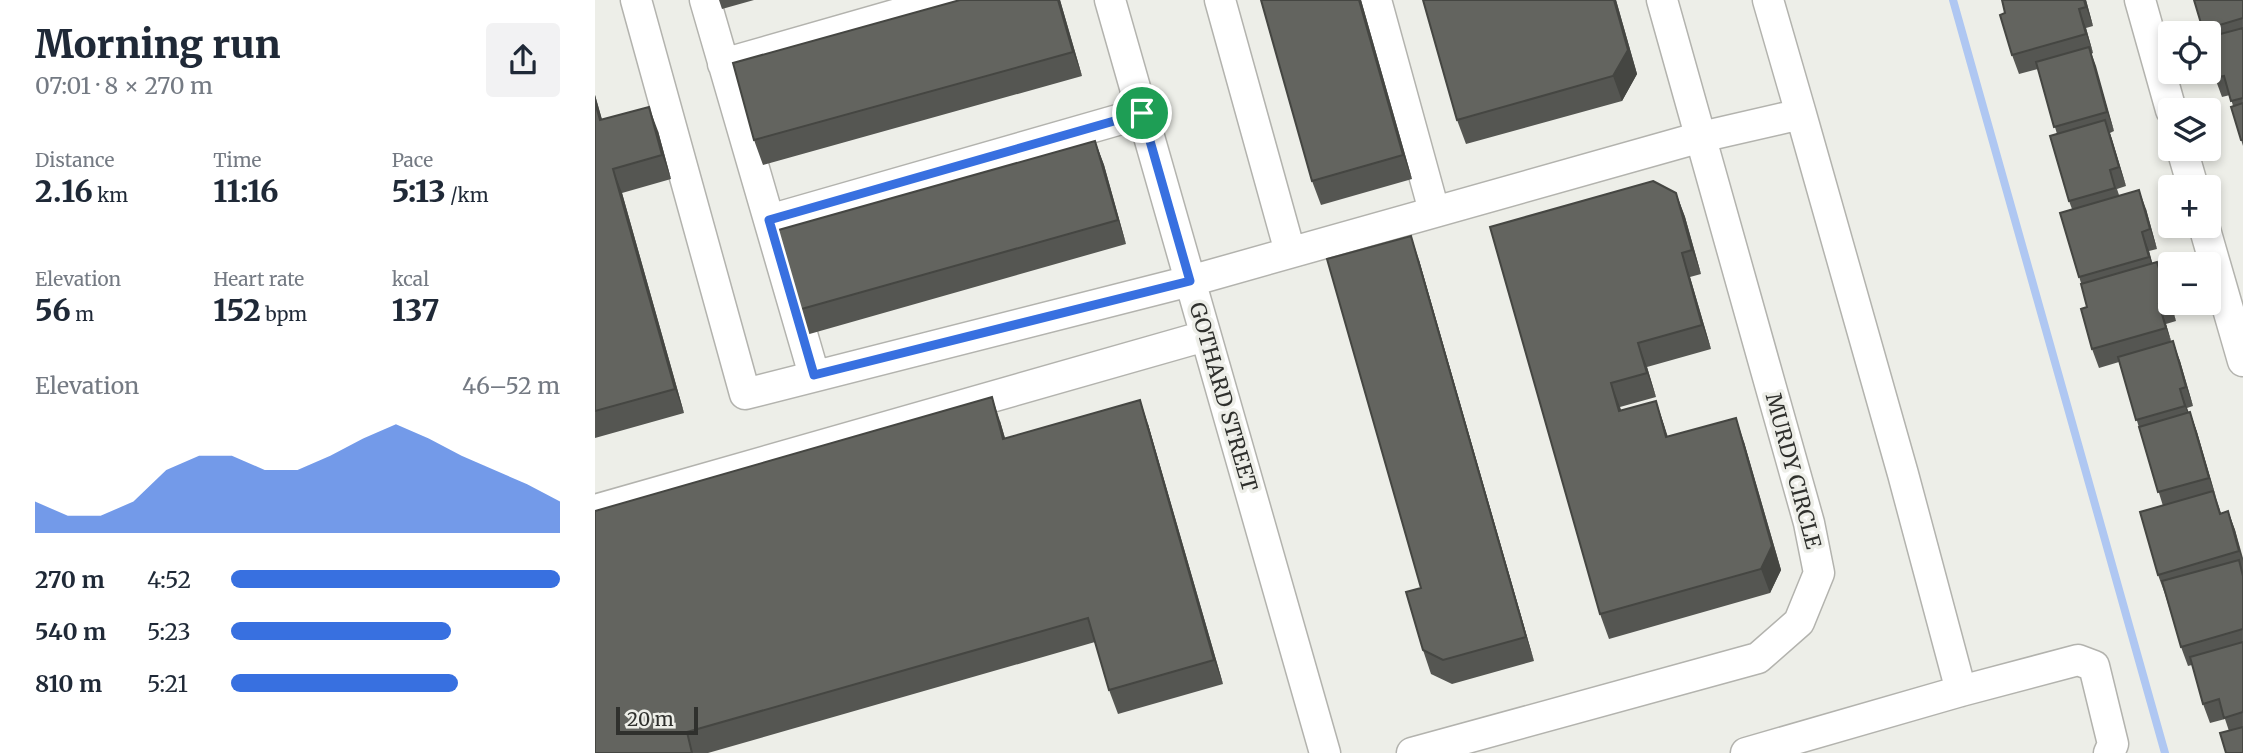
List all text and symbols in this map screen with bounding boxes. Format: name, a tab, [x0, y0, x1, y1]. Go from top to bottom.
text: Morning run	[35, 21, 281, 68]
map controls	[2158, 21, 2221, 315]
button: locate	[2158, 21, 2221, 84]
button: share	[486, 23, 560, 97]
text: 07:01 · 8 × 270 m	[35, 71, 213, 100]
pin	[1112, 83, 1172, 143]
icon: arrive	[1123, 94, 1161, 132]
button: layers	[2158, 98, 2221, 161]
text: Distance	[35, 148, 114, 172]
text: Time	[213, 148, 262, 172]
text: Pace	[392, 148, 433, 172]
text: 2.16	[35, 172, 93, 210]
text: 11:16	[213, 172, 279, 210]
text: 5:13	[392, 172, 446, 210]
button: +	[2158, 175, 2221, 238]
text: km	[93, 183, 128, 207]
text: /km	[446, 183, 489, 207]
button: −	[2158, 252, 2221, 315]
text: Elevation	[35, 267, 121, 291]
text: Heart rate	[213, 267, 304, 291]
text: kcal	[392, 267, 429, 291]
text: 56	[35, 291, 71, 329]
text: 152	[213, 291, 261, 329]
text: 137	[392, 291, 439, 329]
street label: GOTHARD STREET	[1184, 299, 1264, 495]
text: m	[71, 302, 94, 326]
text: bpm	[261, 302, 307, 326]
text: Elevation	[35, 371, 139, 400]
text: 46–52 m	[462, 371, 560, 400]
street label: MURDY CIRCLE	[1760, 390, 1827, 552]
text: 270 m	[35, 565, 105, 594]
text: 4:52	[147, 565, 191, 594]
text: 540 m	[35, 617, 106, 646]
text: 5:23	[147, 617, 191, 646]
text: 810 m	[35, 669, 102, 698]
text: 5:21	[147, 669, 188, 698]
scale bar	[616, 704, 698, 736]
text: 20 m	[627, 707, 674, 731]

